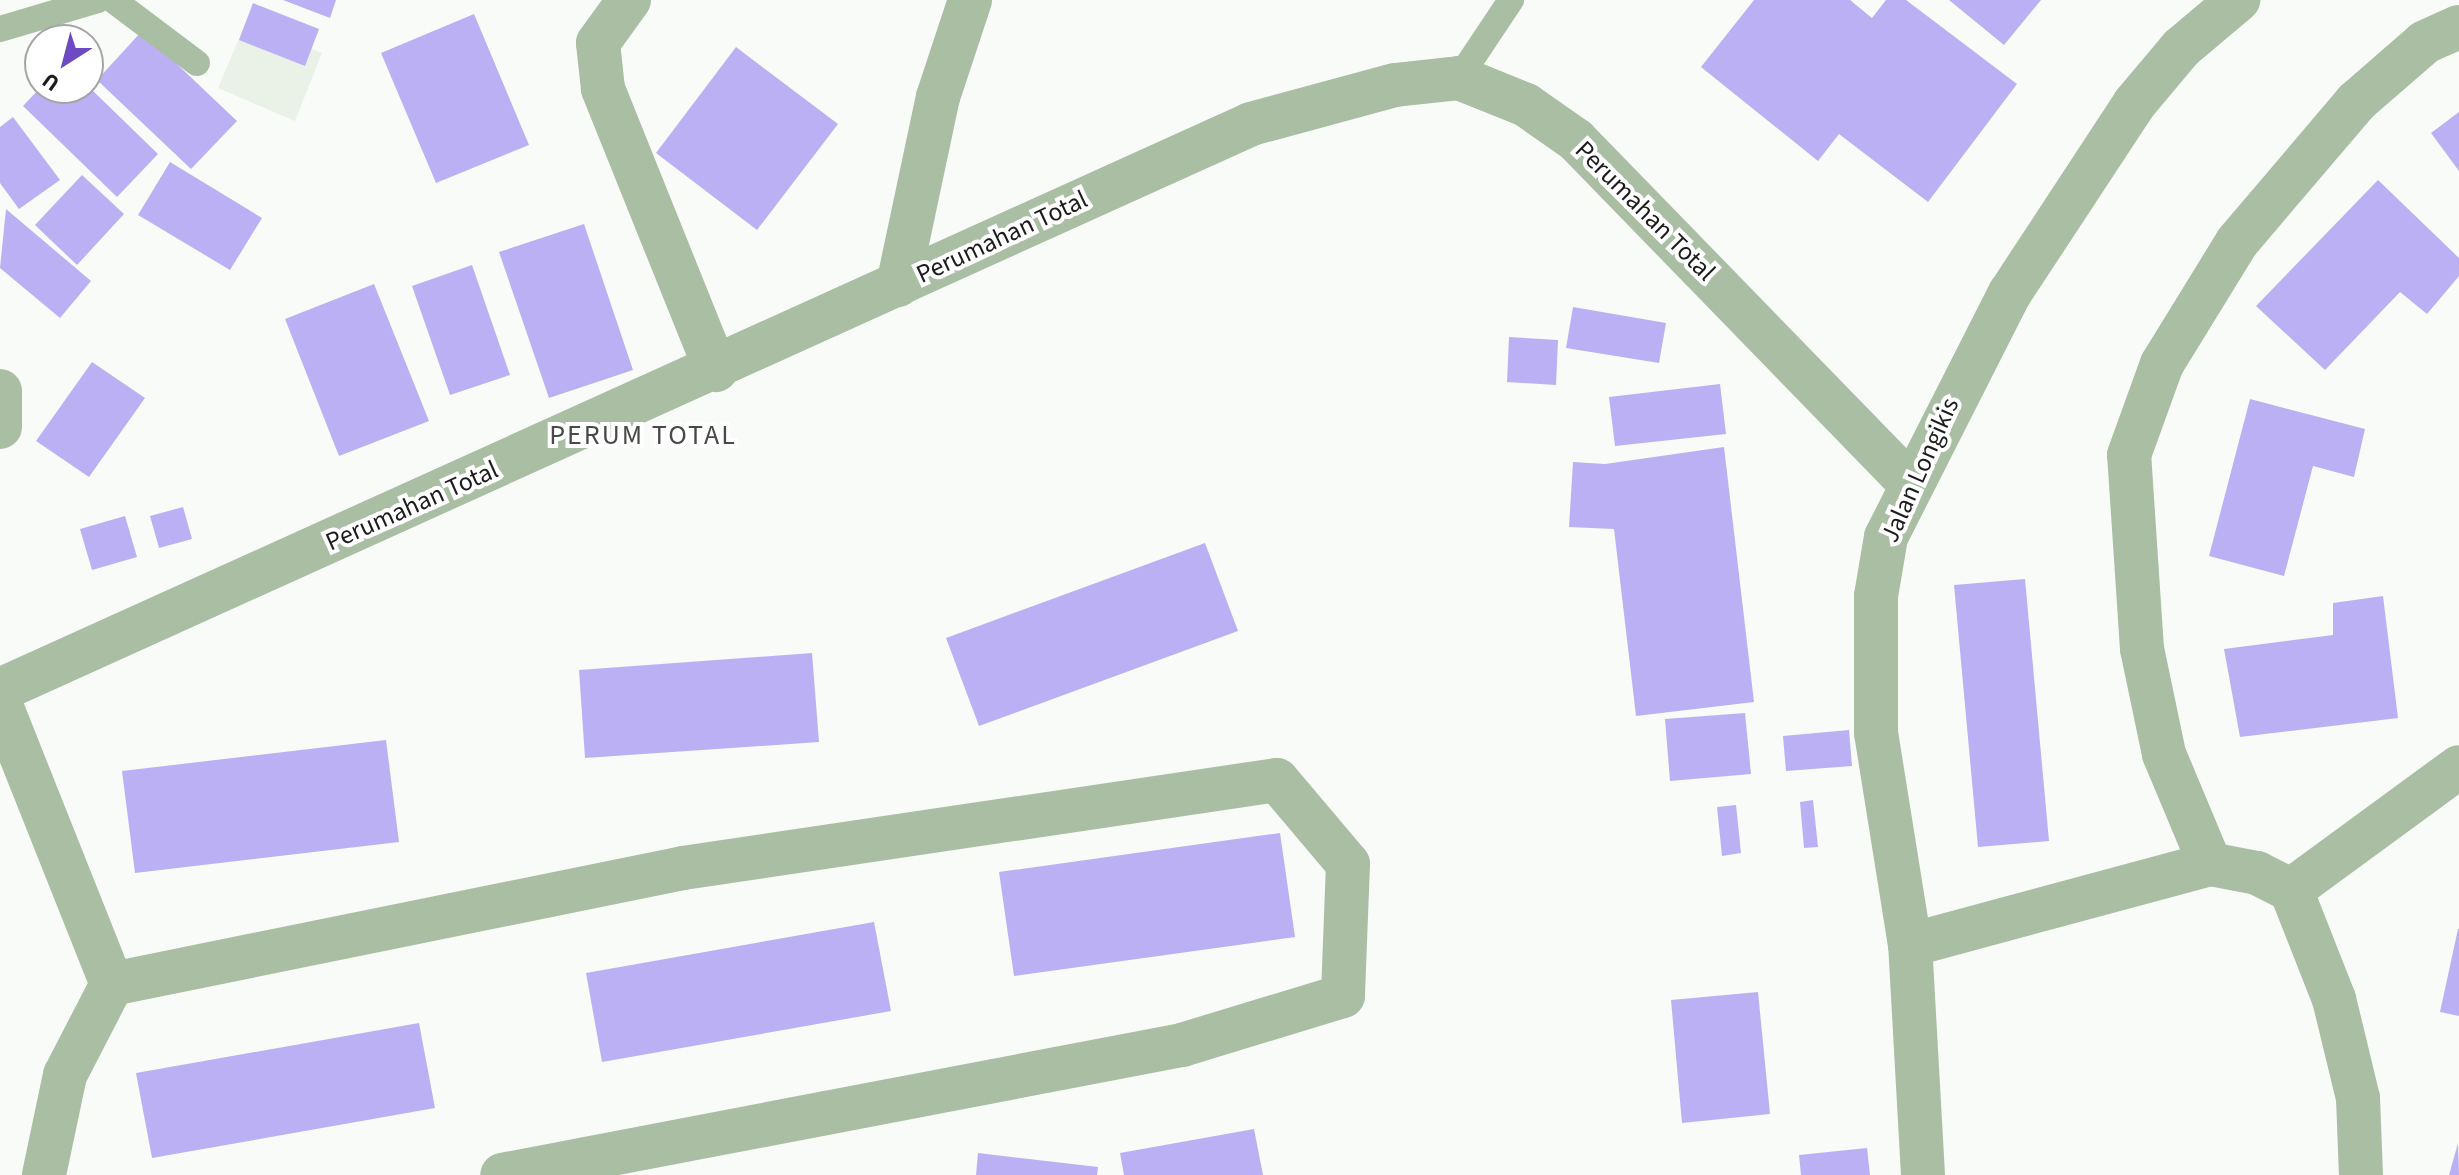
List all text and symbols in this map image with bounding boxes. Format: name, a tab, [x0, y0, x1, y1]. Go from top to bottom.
north arrow	[24, 24, 104, 104]
text: U	[36, 65, 66, 99]
street label: Perumahan Total	[1568, 134, 1722, 288]
street label: Perumahan Total	[911, 184, 1093, 290]
street label: Jalan Longikis	[1874, 393, 1966, 547]
district label: PERUM TOTAL	[549, 418, 737, 452]
street label: Perumahan Total	[321, 454, 503, 558]

